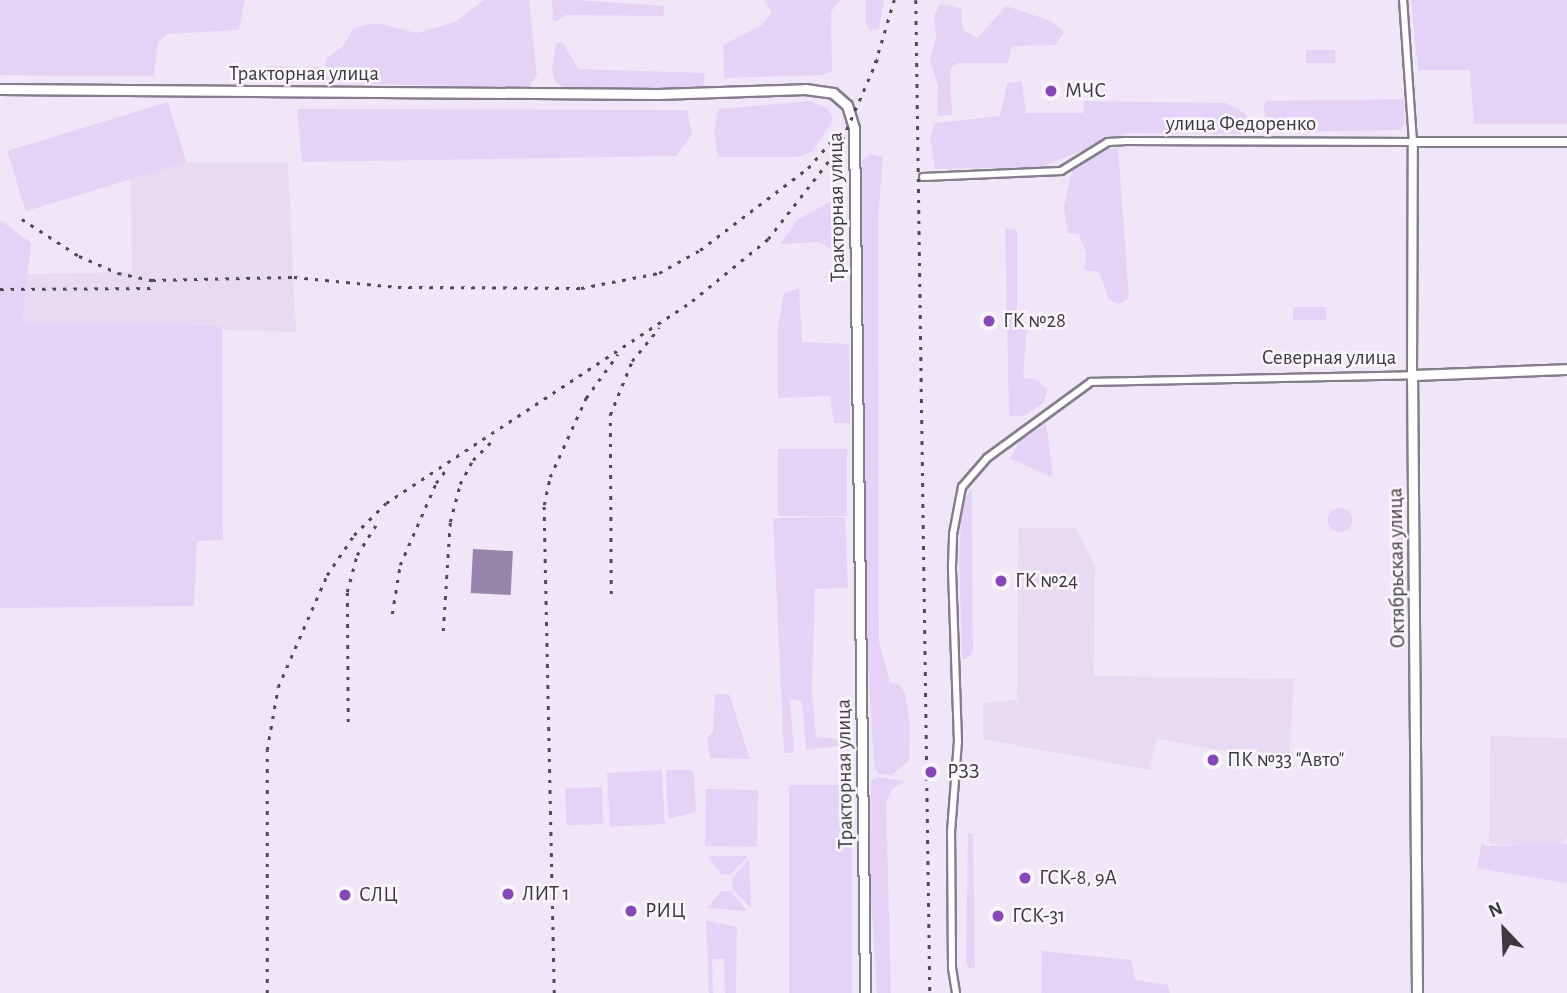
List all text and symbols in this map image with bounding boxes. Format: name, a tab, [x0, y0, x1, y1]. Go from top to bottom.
street label: Тракторная улица	[229, 61, 379, 87]
place label: МЧС	[1065, 78, 1106, 104]
marker: МЧС	[1043, 83, 1059, 99]
street label: улица Федоренко	[1166, 111, 1316, 137]
street label: Тракторная улица	[823, 132, 851, 282]
place label: ГК №28	[1003, 308, 1066, 334]
marker: ГК №28	[981, 313, 997, 329]
street label: Северная улица	[1262, 345, 1396, 371]
street label: Октябрьская улица	[1383, 487, 1411, 649]
place label: ГК №24	[1015, 568, 1078, 594]
marker: ГК №24	[993, 573, 1009, 589]
street label: Тракторная улица	[831, 699, 859, 849]
place label: ПК №33 "Авто"	[1227, 747, 1344, 773]
marker: ПК №33 "Авто"	[1205, 752, 1221, 768]
place label: РЗЗ	[947, 759, 980, 785]
marker: РЗЗ	[921, 762, 941, 782]
place label: ГСК-8, 9А	[1039, 865, 1117, 891]
marker: ГСК-8, 9А	[1017, 870, 1033, 886]
place label: ЛИТ 1	[522, 881, 570, 907]
place label: СЛЦ	[359, 882, 398, 908]
marker: ЛИТ 1	[500, 886, 516, 902]
marker: СЛЦ	[337, 887, 353, 903]
north arrow	[1469, 895, 1539, 965]
place label: РИЦ	[645, 898, 686, 924]
text: N	[1486, 899, 1505, 922]
marker: РИЦ	[623, 903, 639, 919]
place label: ГСК-31	[1012, 903, 1065, 929]
marker: ГСК-31	[990, 908, 1006, 924]

